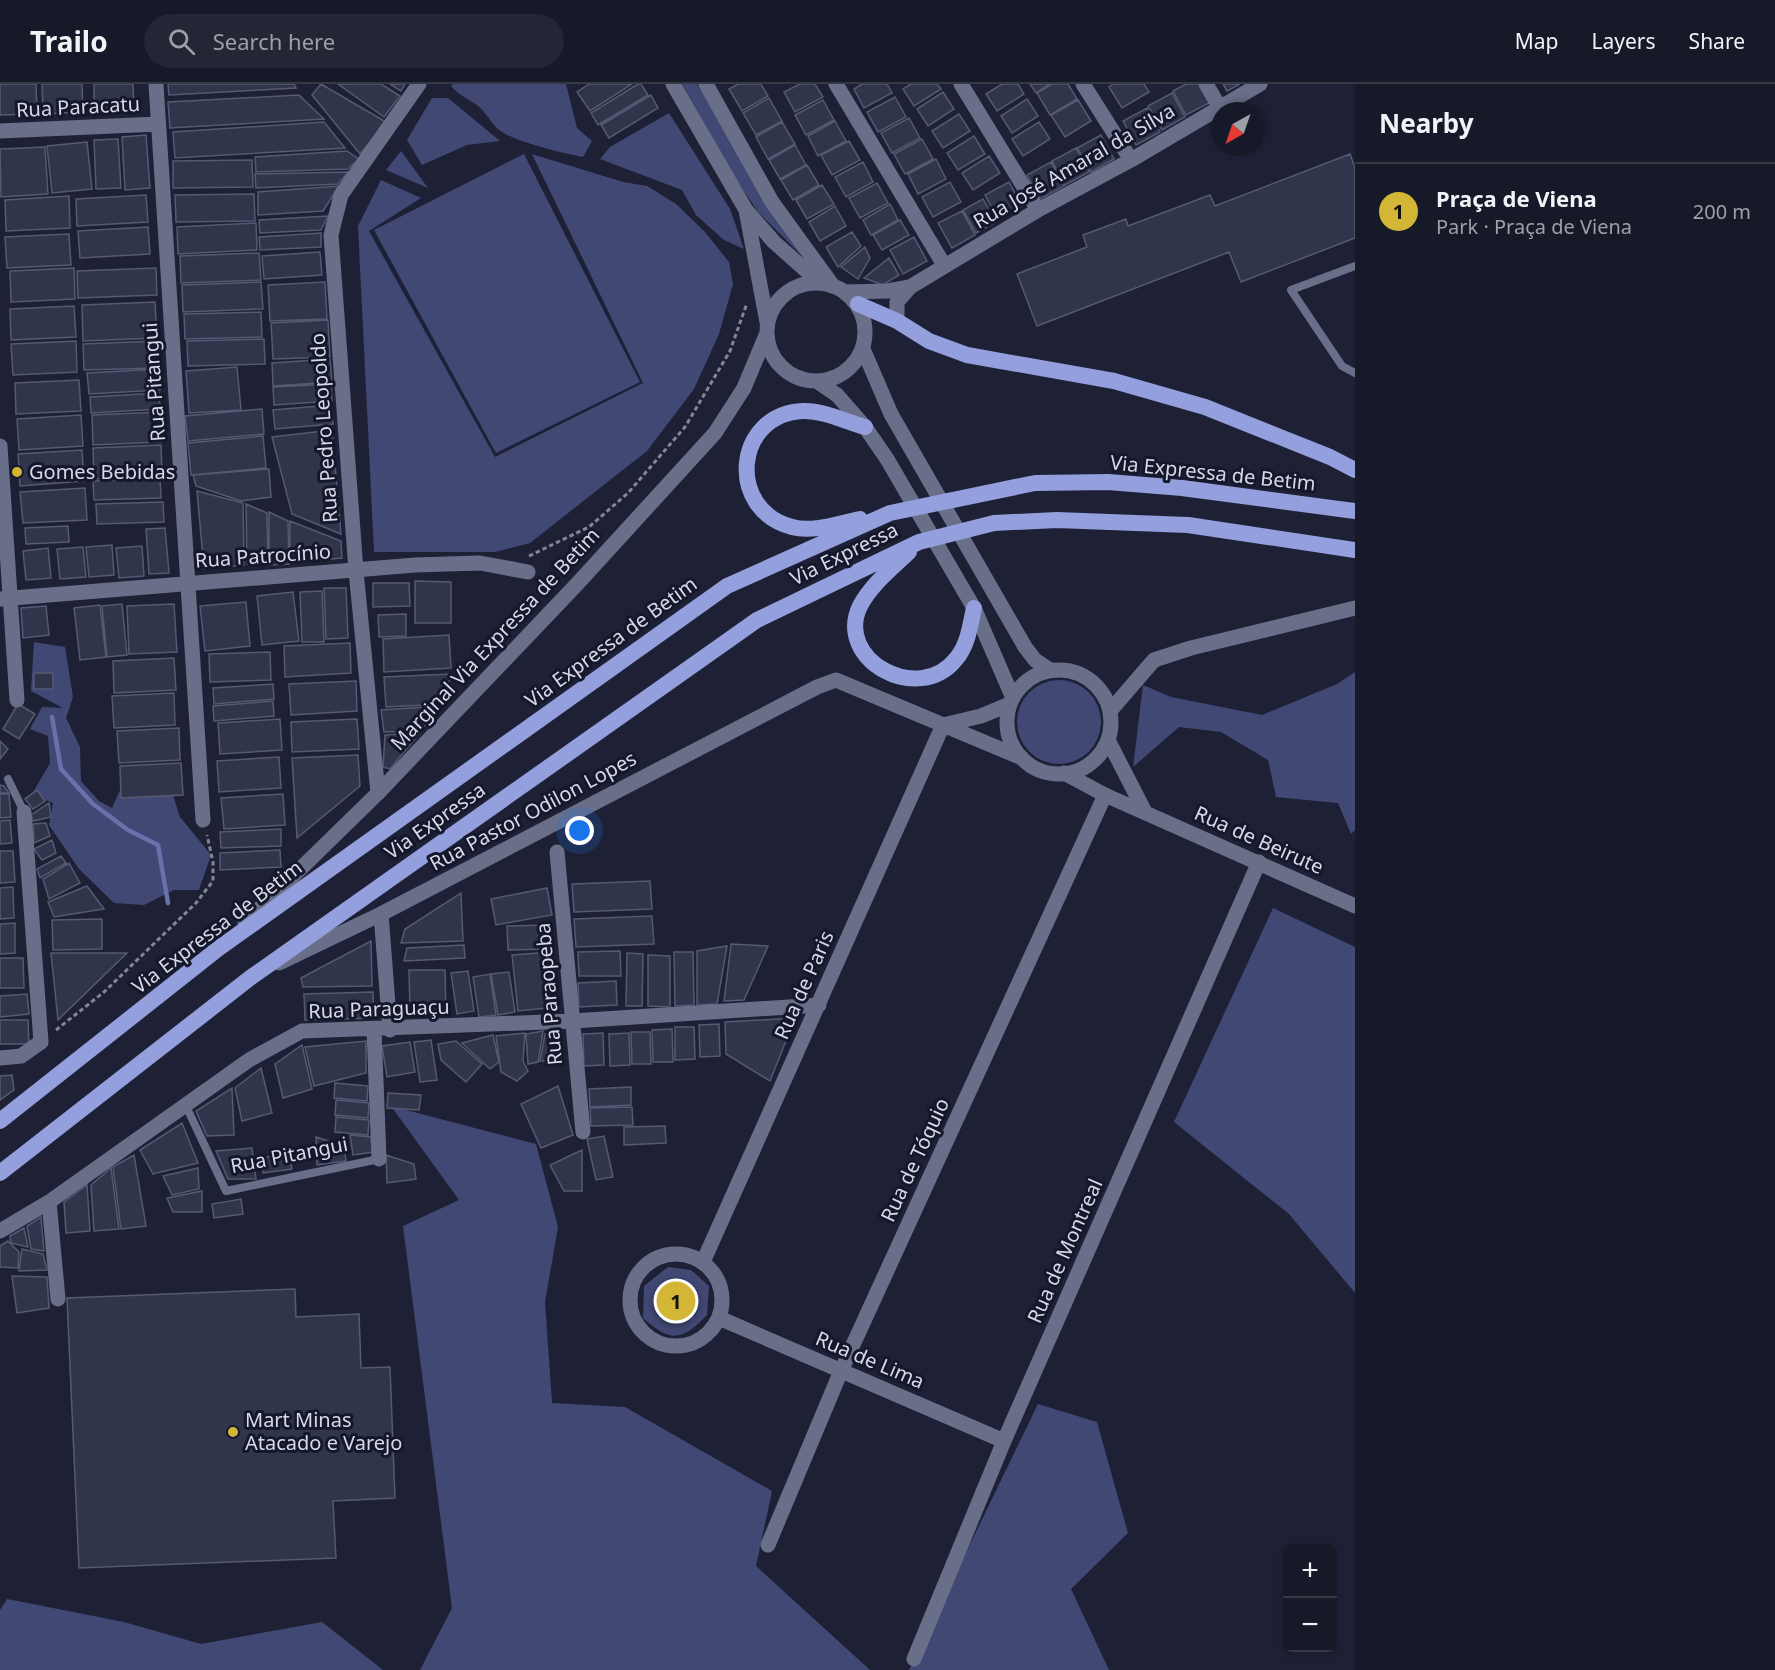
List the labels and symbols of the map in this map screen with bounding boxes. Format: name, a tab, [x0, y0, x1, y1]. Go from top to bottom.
street label: Rua Paracatu	[15, 90, 141, 123]
street label: Rua José Amaral da Silva	[968, 97, 1179, 234]
north arrow	[1211, 102, 1265, 156]
street label: Rua Pitangui	[136, 322, 171, 442]
street label: Rua Pedro Leopoldo	[303, 332, 344, 524]
street label: Via Expressa de Betim	[1109, 448, 1317, 497]
place label: Gomes Bebidas	[29, 458, 175, 485]
marker: Gomes Bebidas	[10, 465, 24, 479]
street label: Via Expressa	[785, 516, 902, 591]
street label: Marginal Via Expressa de Betim	[384, 521, 605, 756]
street label: Rua Patrocínio	[194, 537, 332, 574]
street label: Via Expressa de Betim	[519, 570, 702, 713]
street label: Rua Pastor Odilon Lopes	[425, 745, 641, 877]
street label: Via Expressa	[379, 776, 490, 865]
street label: Rua de Beirute	[1190, 799, 1328, 880]
your location	[565, 816, 594, 845]
street label: Via Expressa de Betim	[126, 854, 307, 1000]
street label: Rua Paraopeba	[529, 922, 568, 1066]
street label: Rua de Paris	[768, 926, 840, 1043]
street label: Rua Paraguaçu	[308, 993, 450, 1024]
street label: Rua de Tóquio	[874, 1093, 955, 1226]
street label: Rua Pitangui	[228, 1130, 350, 1179]
street label: Rua de Montreal	[1021, 1174, 1108, 1327]
pin: 1	[656, 1278, 696, 1324]
street label: Rua de Lima	[812, 1325, 929, 1395]
place label: Mart Minas Atacado e Varejo	[245, 1406, 402, 1456]
marker: Mart Minas Atacado e Varejo	[226, 1425, 240, 1439]

